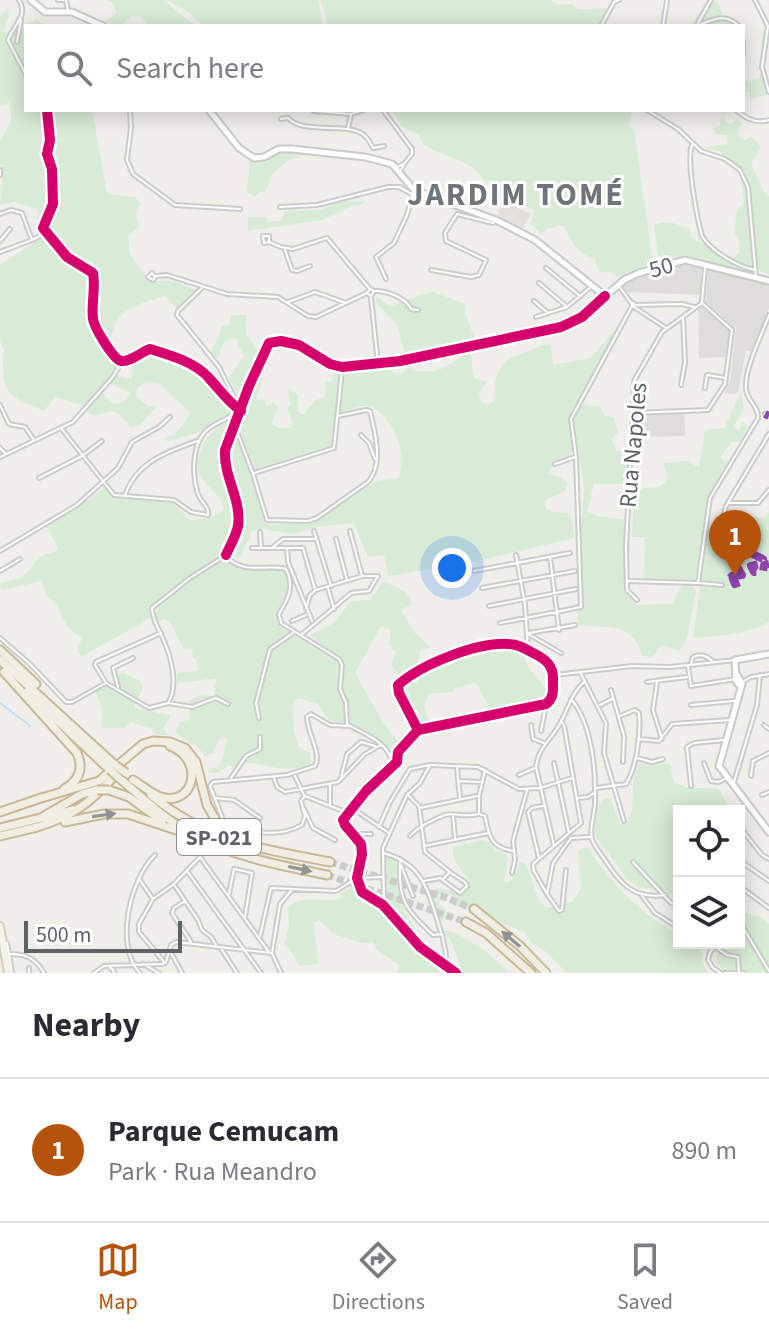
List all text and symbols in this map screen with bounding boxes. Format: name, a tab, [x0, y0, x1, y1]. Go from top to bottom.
search box	[24, 24, 745, 112]
icon: search	[52, 46, 96, 90]
text: Search here	[116, 47, 264, 90]
district label: JARDIM TOMÉ	[407, 172, 625, 218]
street label: 50	[645, 247, 677, 288]
street label: Rua Napoles	[611, 381, 656, 509]
pin: 1	[709, 510, 761, 576]
your location	[432, 548, 472, 588]
map controls	[673, 805, 745, 949]
button: locate	[673, 805, 745, 877]
one-way arrow	[92, 808, 117, 821]
road number: SP-021	[177, 819, 261, 855]
one-way arrow	[287, 863, 312, 876]
button: layers	[673, 877, 745, 949]
scale bar	[24, 917, 182, 953]
text: 500 m	[36, 919, 91, 951]
one-way arrow	[502, 931, 522, 948]
text: Nearby	[32, 1001, 140, 1050]
text: Parque Cemucam	[108, 1110, 339, 1153]
text: 1	[51, 1132, 65, 1169]
text: 890 m	[671, 1132, 737, 1169]
text: Park · Rua Meandro	[108, 1153, 317, 1190]
tab: Map	[96, 1238, 140, 1318]
tab: Directions	[332, 1238, 425, 1318]
tab: Saved	[617, 1238, 673, 1318]

